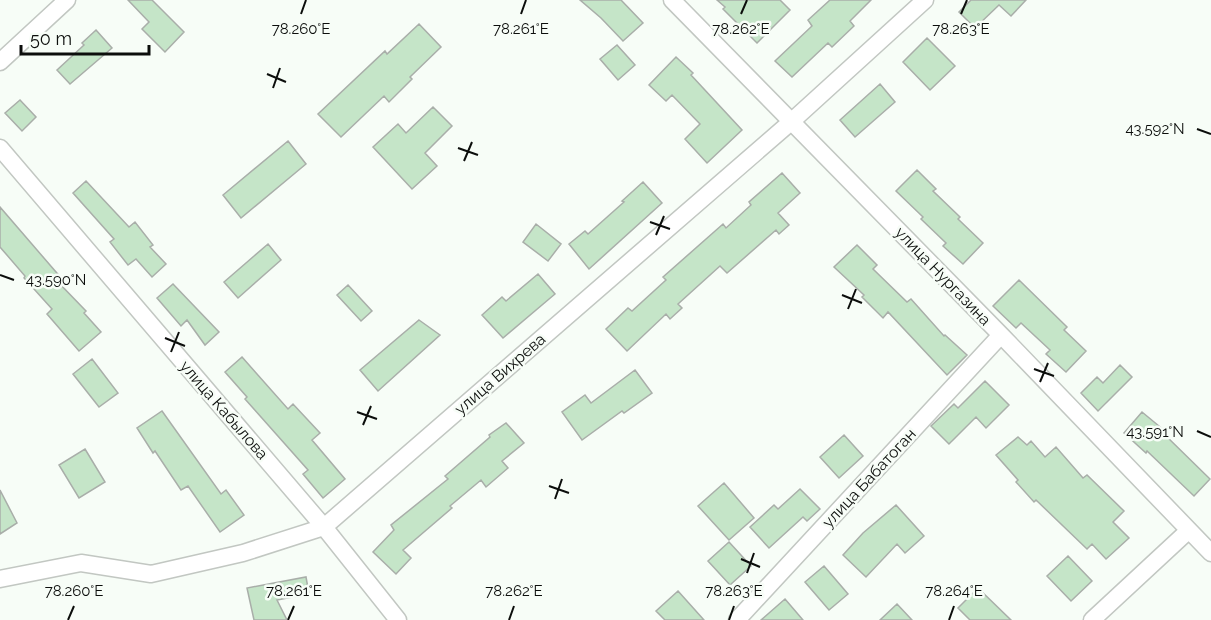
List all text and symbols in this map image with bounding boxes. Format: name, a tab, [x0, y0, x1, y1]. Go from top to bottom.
scale bar	[21, 18, 148, 56]
text: 78.260°E	[272, 20, 330, 38]
text: 78.261°E	[493, 20, 549, 38]
text: 78.262°E	[712, 20, 770, 38]
text: 78.263°E	[932, 20, 990, 38]
text: 50 m	[30, 28, 72, 49]
text: 43.592°N	[1125, 120, 1185, 138]
street label: улица Нургазина	[891, 223, 995, 329]
text: 43.590°N	[26, 271, 86, 289]
street label: улица Вихрева	[451, 329, 549, 419]
street label: улица Кабылова	[176, 357, 272, 463]
text: 43.591°N	[1126, 423, 1184, 441]
street label: улица Бабатоган	[818, 425, 920, 531]
text: 78.260°E	[45, 582, 103, 600]
text: 78.261°E	[266, 582, 322, 600]
text: 78.262°E	[485, 582, 543, 600]
text: 78.263°E	[705, 582, 763, 600]
text: 78.264°E	[925, 582, 983, 600]

